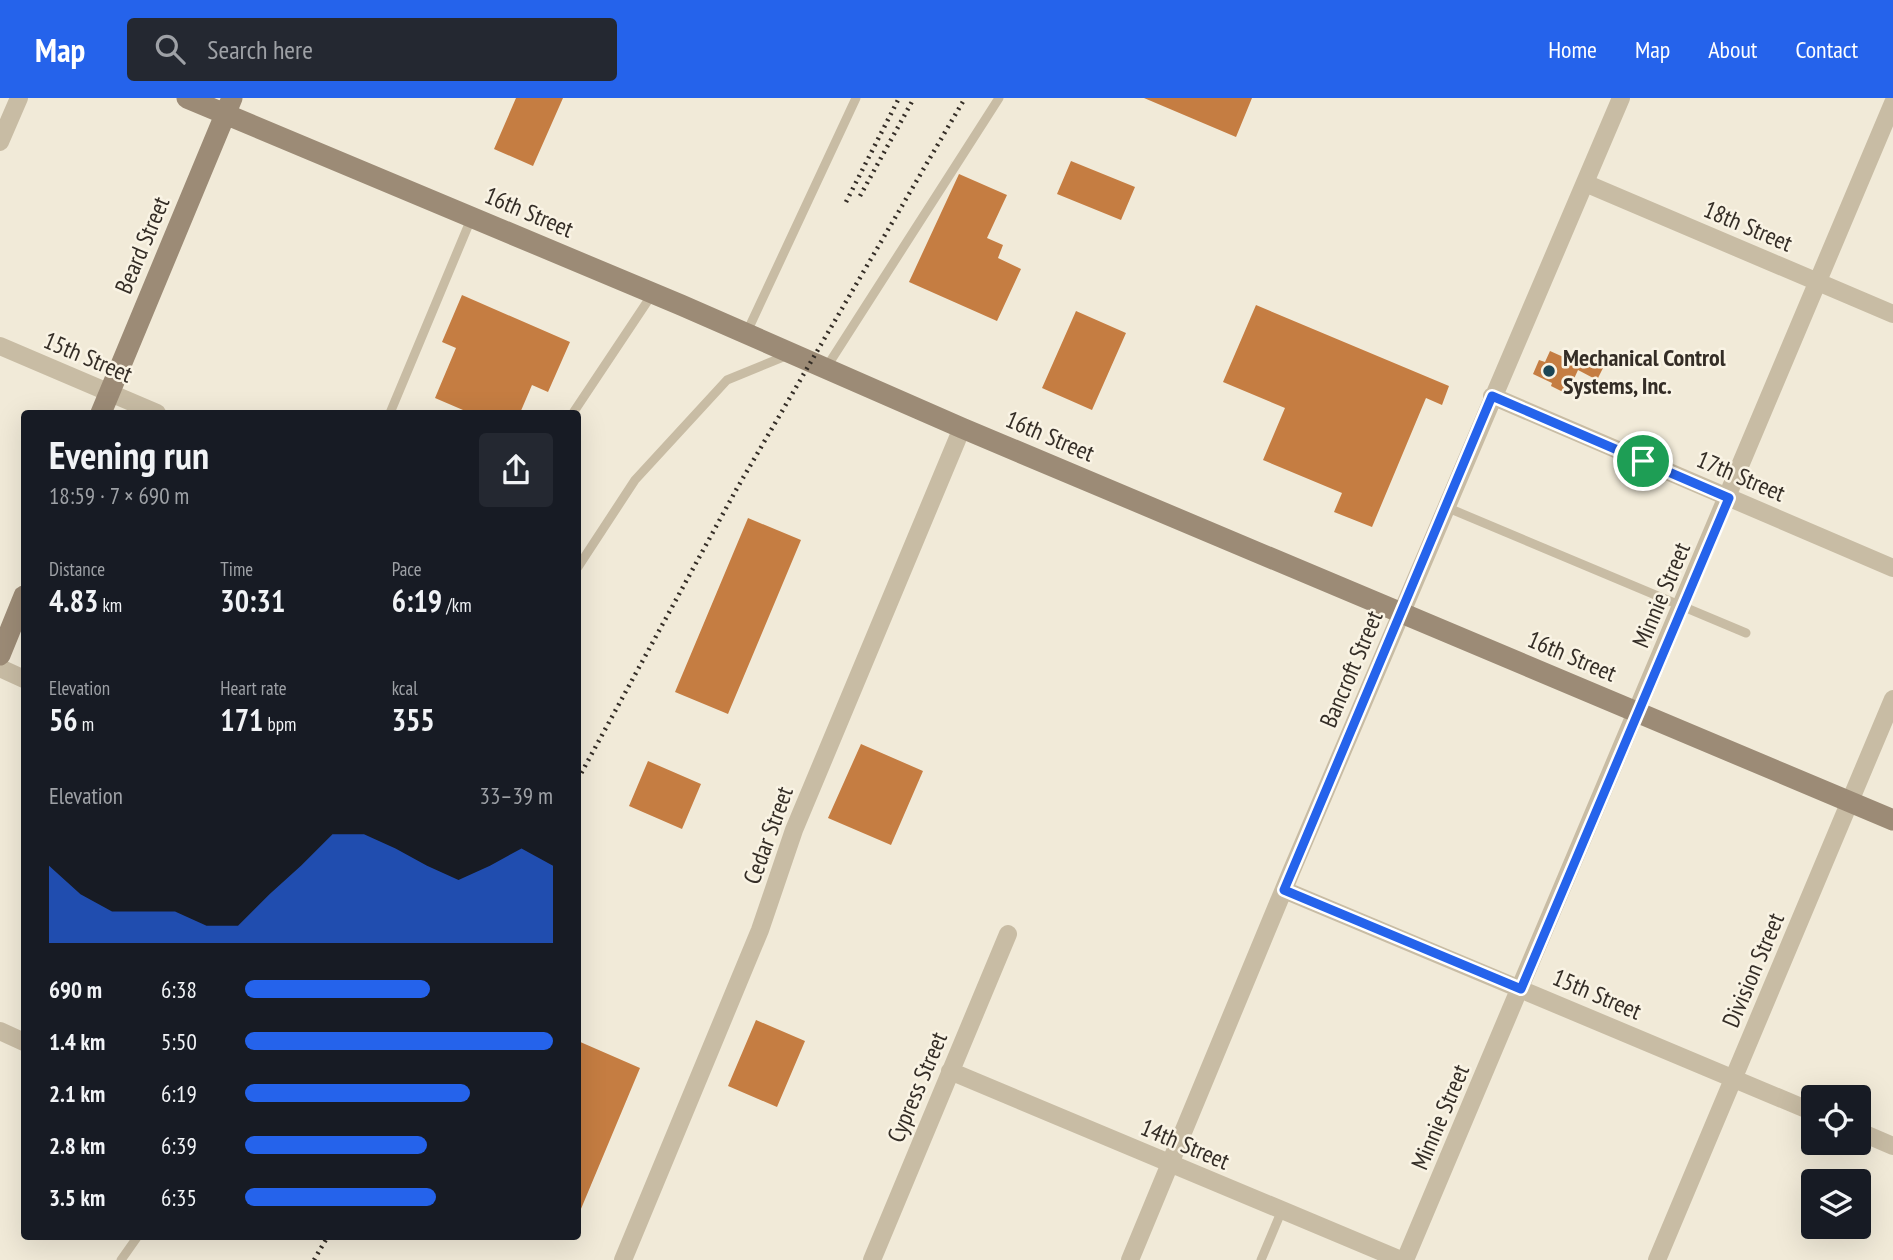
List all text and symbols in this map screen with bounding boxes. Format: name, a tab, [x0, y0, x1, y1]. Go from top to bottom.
search box	[127, 18, 617, 81]
text: Map	[35, 28, 85, 71]
icon: search	[151, 30, 189, 68]
text: Search here	[207, 33, 313, 66]
text: Home	[1548, 34, 1597, 65]
text: Map	[1635, 34, 1670, 65]
text: About	[1708, 34, 1757, 65]
text: Contact	[1795, 34, 1858, 65]
street label: 16th Street	[480, 179, 578, 245]
street label: Beard Street	[108, 191, 176, 298]
street label: 18th Street	[1699, 193, 1797, 259]
street label: 15th Street	[39, 324, 137, 390]
place label: Mechanical Control Systems, Inc.	[1563, 342, 1726, 401]
marker: Mechanical Control Systems, Inc.	[1541, 363, 1557, 379]
street label: 16th Street	[1001, 403, 1099, 469]
text: Evening run	[49, 430, 209, 479]
pin	[1613, 431, 1673, 491]
button: share	[479, 433, 553, 507]
icon: arrive	[1624, 442, 1662, 480]
street label: 17th Street	[1692, 443, 1790, 509]
text: 18:59 · 7 × 690 m	[49, 481, 189, 510]
street label: Minnie Street	[1625, 537, 1697, 652]
text: Distance	[49, 557, 105, 581]
text: Time	[220, 557, 253, 581]
text: Pace	[392, 557, 422, 581]
text: 4.83	[49, 581, 98, 620]
text: 30:31	[220, 581, 285, 620]
text: 6:19	[392, 581, 442, 620]
text: km	[98, 593, 122, 617]
text: /km	[442, 593, 472, 617]
street label: Bancroft Street	[1313, 606, 1390, 732]
street label: 16th Street	[1523, 623, 1621, 689]
text: Elevation	[49, 676, 110, 700]
text: Heart rate	[220, 676, 287, 700]
text: kcal	[392, 676, 418, 700]
text: 56	[49, 700, 78, 739]
text: 171	[220, 700, 263, 739]
text: 355	[392, 700, 435, 739]
text: m	[78, 712, 94, 736]
text: bpm	[263, 712, 296, 736]
text: Elevation	[49, 781, 123, 810]
text: 33–39 m	[480, 781, 553, 810]
street label: Cedar Street	[736, 782, 800, 888]
street label: Division Street	[1715, 908, 1791, 1032]
street label: 15th Street	[1548, 961, 1646, 1027]
text: 690 m	[49, 975, 102, 1004]
text: 6:38	[161, 975, 197, 1004]
text: 1.4 km	[49, 1027, 105, 1056]
text: 5:50	[161, 1027, 197, 1056]
street label: Cypress Street	[880, 1027, 954, 1147]
street label: Minnie Street	[1404, 1059, 1476, 1174]
text: 2.1 km	[49, 1079, 105, 1108]
text: 6:19	[161, 1079, 197, 1108]
map controls	[1801, 1085, 1871, 1239]
button: locate	[1801, 1085, 1871, 1155]
street label: 14th Street	[1136, 1111, 1234, 1177]
text: 2.8 km	[49, 1131, 105, 1160]
text: 6:39	[161, 1131, 197, 1160]
button: layers	[1801, 1169, 1871, 1239]
text: 3.5 km	[49, 1183, 105, 1212]
text: 6:35	[161, 1183, 197, 1212]

